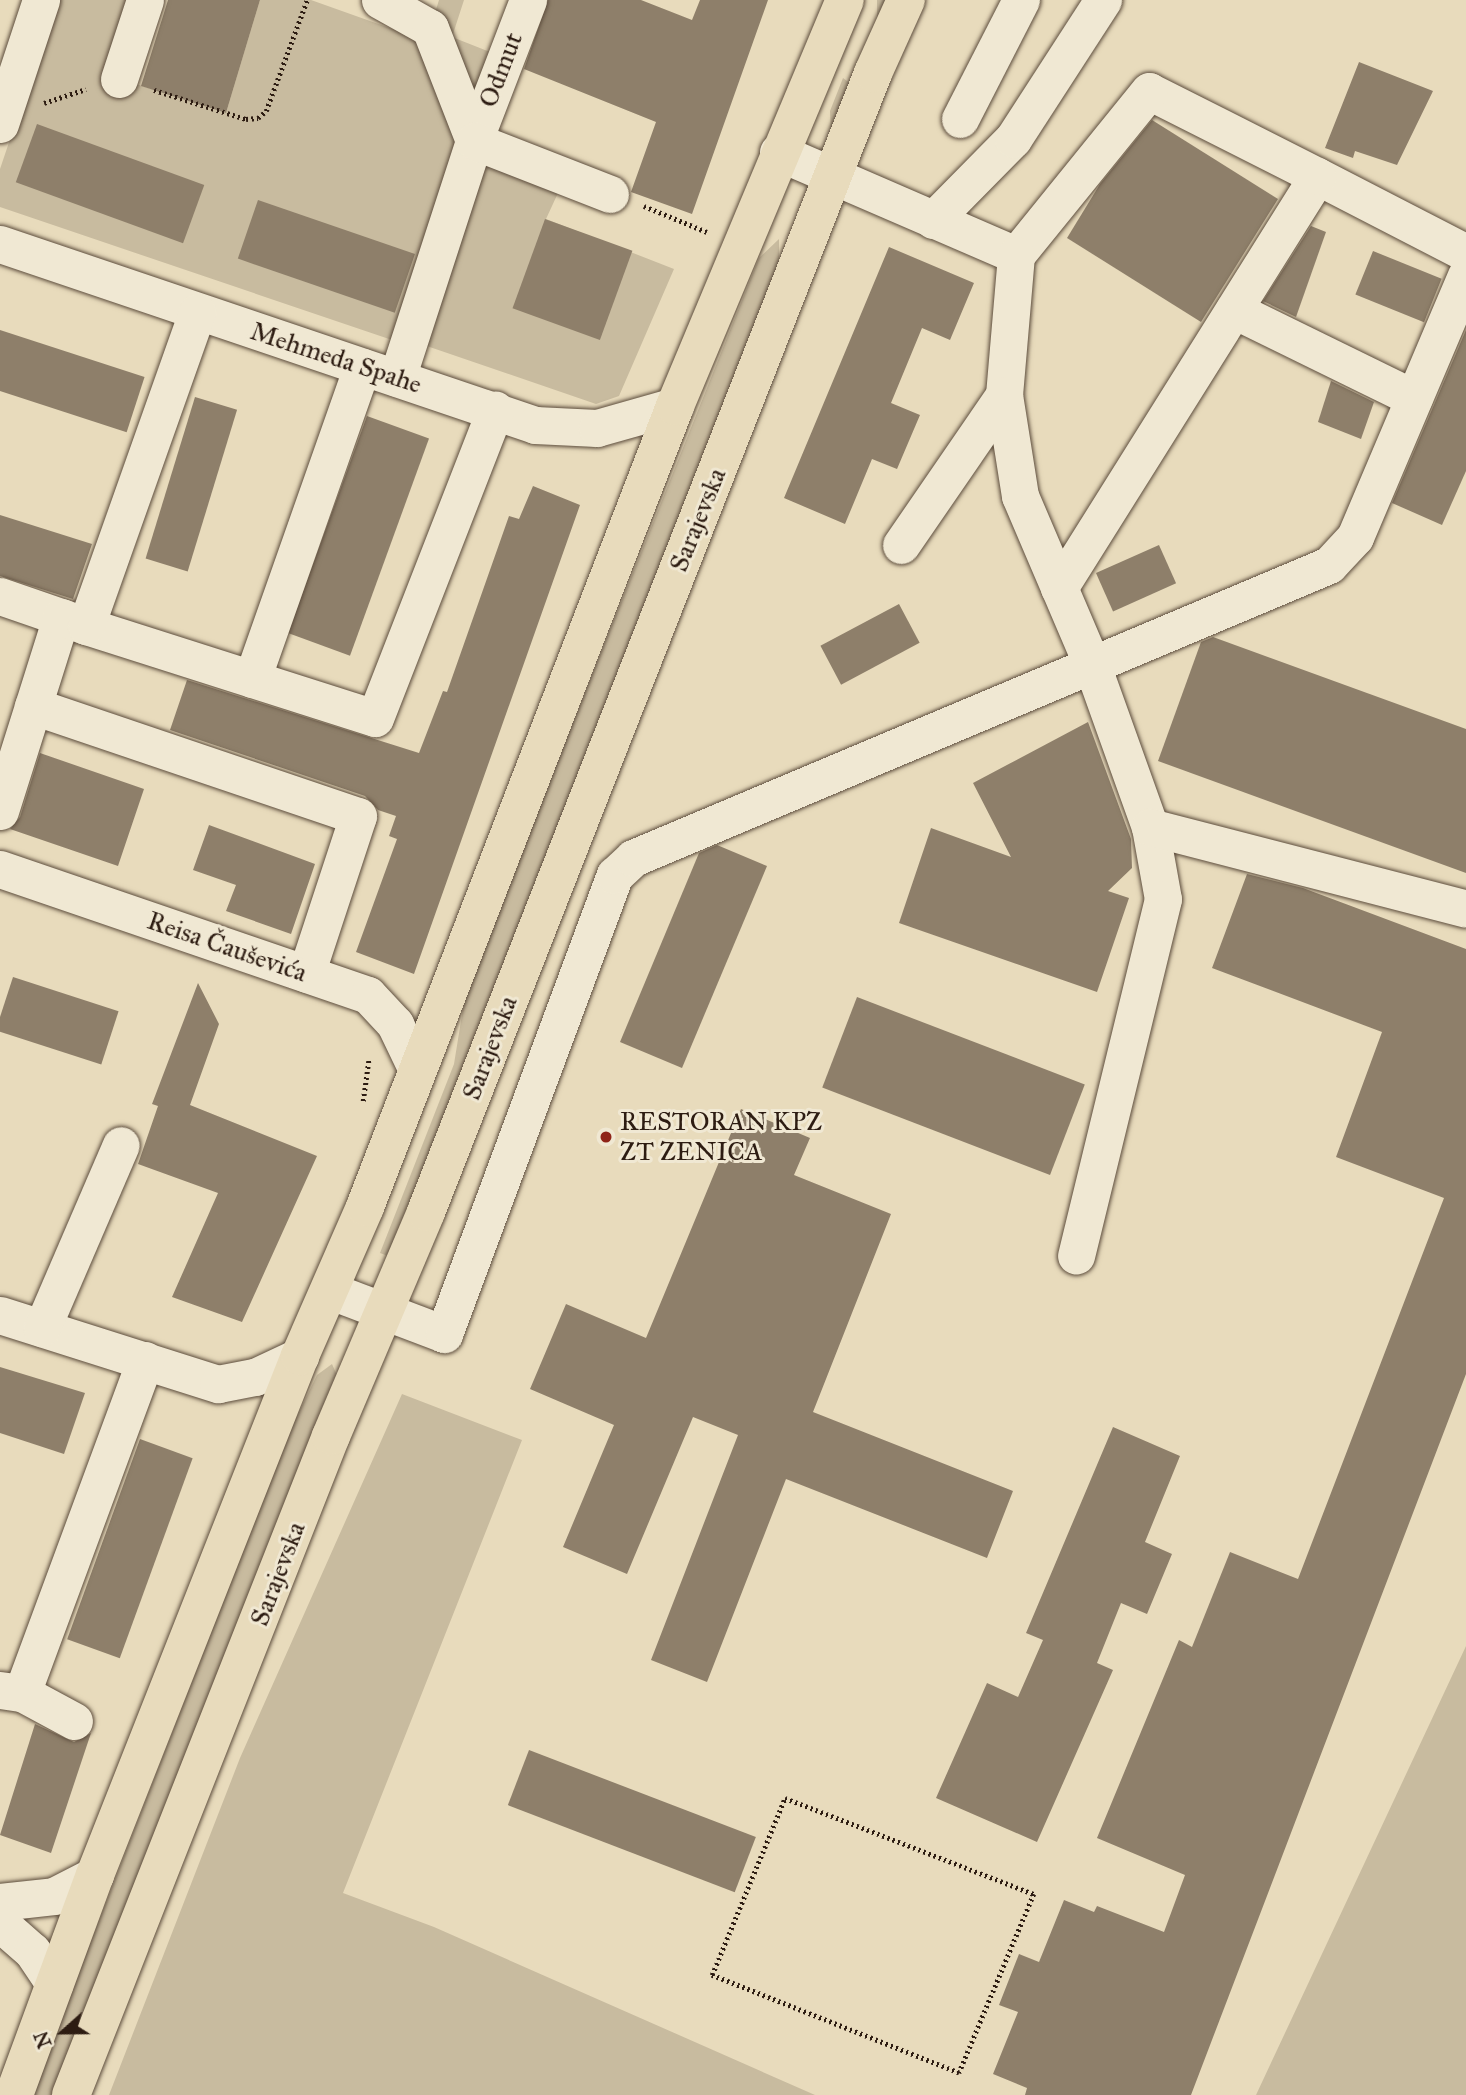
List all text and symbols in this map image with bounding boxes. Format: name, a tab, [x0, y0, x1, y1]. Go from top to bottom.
street label: Odmut	[473, 28, 529, 112]
street label: Mehmeda Spahe	[246, 316, 426, 400]
street label: Sarajevska	[663, 464, 733, 576]
street label: Reisa Čauševića	[143, 905, 311, 989]
street label: Sarajevska	[456, 992, 524, 1104]
place label: RESTORAN KPZ ZT ZENICA	[620, 1106, 822, 1168]
marker: RESTORAN KPZ ZT ZENICA	[598, 1129, 614, 1145]
street label: Sarajevska	[244, 1518, 312, 1630]
north arrow	[28, 1997, 98, 2067]
text: N	[29, 2028, 57, 2051]

